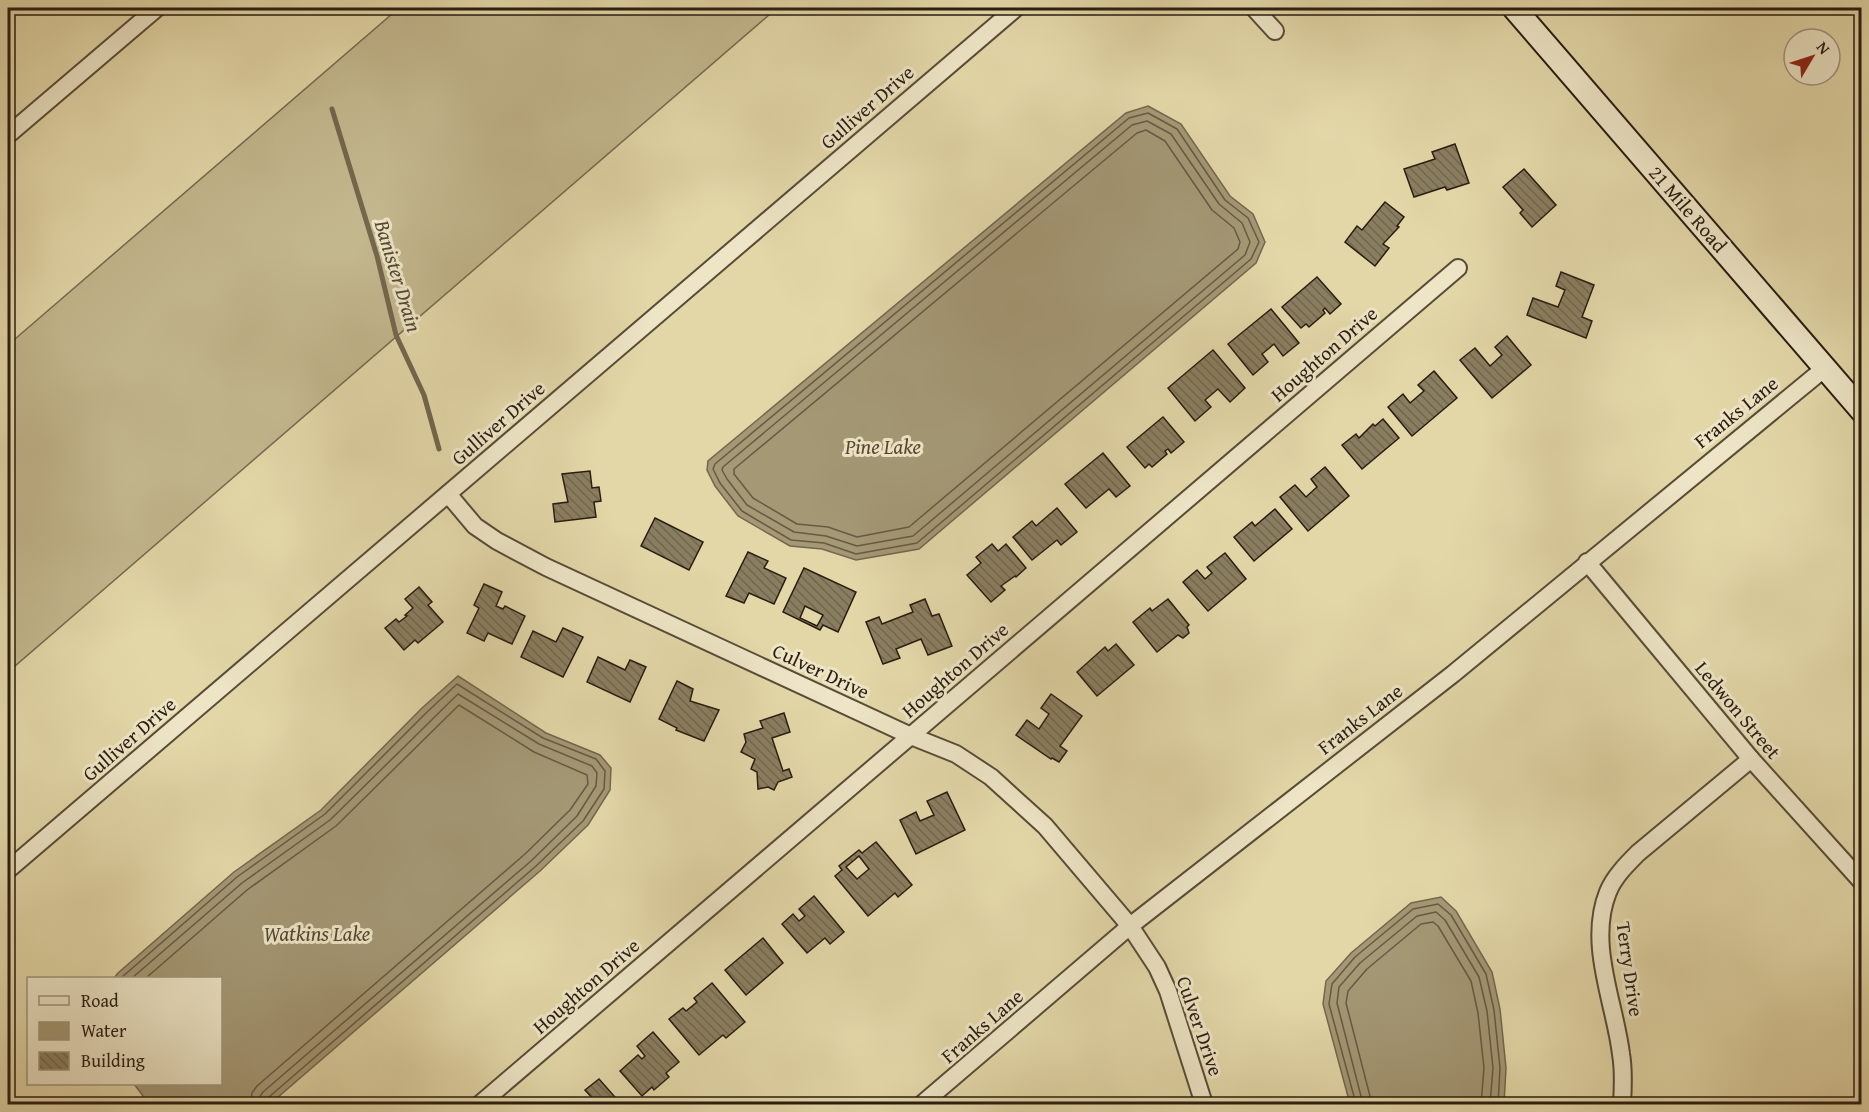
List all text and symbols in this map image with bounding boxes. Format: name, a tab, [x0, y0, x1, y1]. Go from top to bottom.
north arrow	[1782, 27, 1842, 87]
text: N	[1811, 36, 1837, 60]
street label: Gulliver Drive	[813, 58, 920, 156]
street label: 21 Mile Road	[1642, 159, 1735, 259]
water label: Banister Drain	[366, 215, 430, 336]
street label: Houghton Drive	[1264, 299, 1383, 408]
street label: Franks Lane	[1687, 369, 1784, 455]
street label: Gulliver Drive	[444, 374, 551, 472]
water label: Pine Lake	[844, 431, 921, 462]
street label: Houghton Drive	[895, 615, 1014, 724]
street label: Culver Drive	[768, 635, 874, 706]
street label: Ledwon Street	[1689, 654, 1788, 765]
street label: Franks Lane	[1311, 676, 1408, 761]
street label: Gulliver Drive	[75, 690, 182, 788]
water label: Watkins Lake	[264, 918, 370, 949]
street label: Terry Drive	[1609, 920, 1652, 1018]
street label: Houghton Drive	[526, 931, 645, 1040]
street label: Culver Drive	[1170, 972, 1231, 1080]
legend	[27, 977, 222, 1085]
street label: Franks Lane	[934, 982, 1029, 1070]
text: Road	[81, 987, 119, 1014]
text: Water	[81, 1017, 127, 1044]
text: Building	[81, 1047, 145, 1074]

